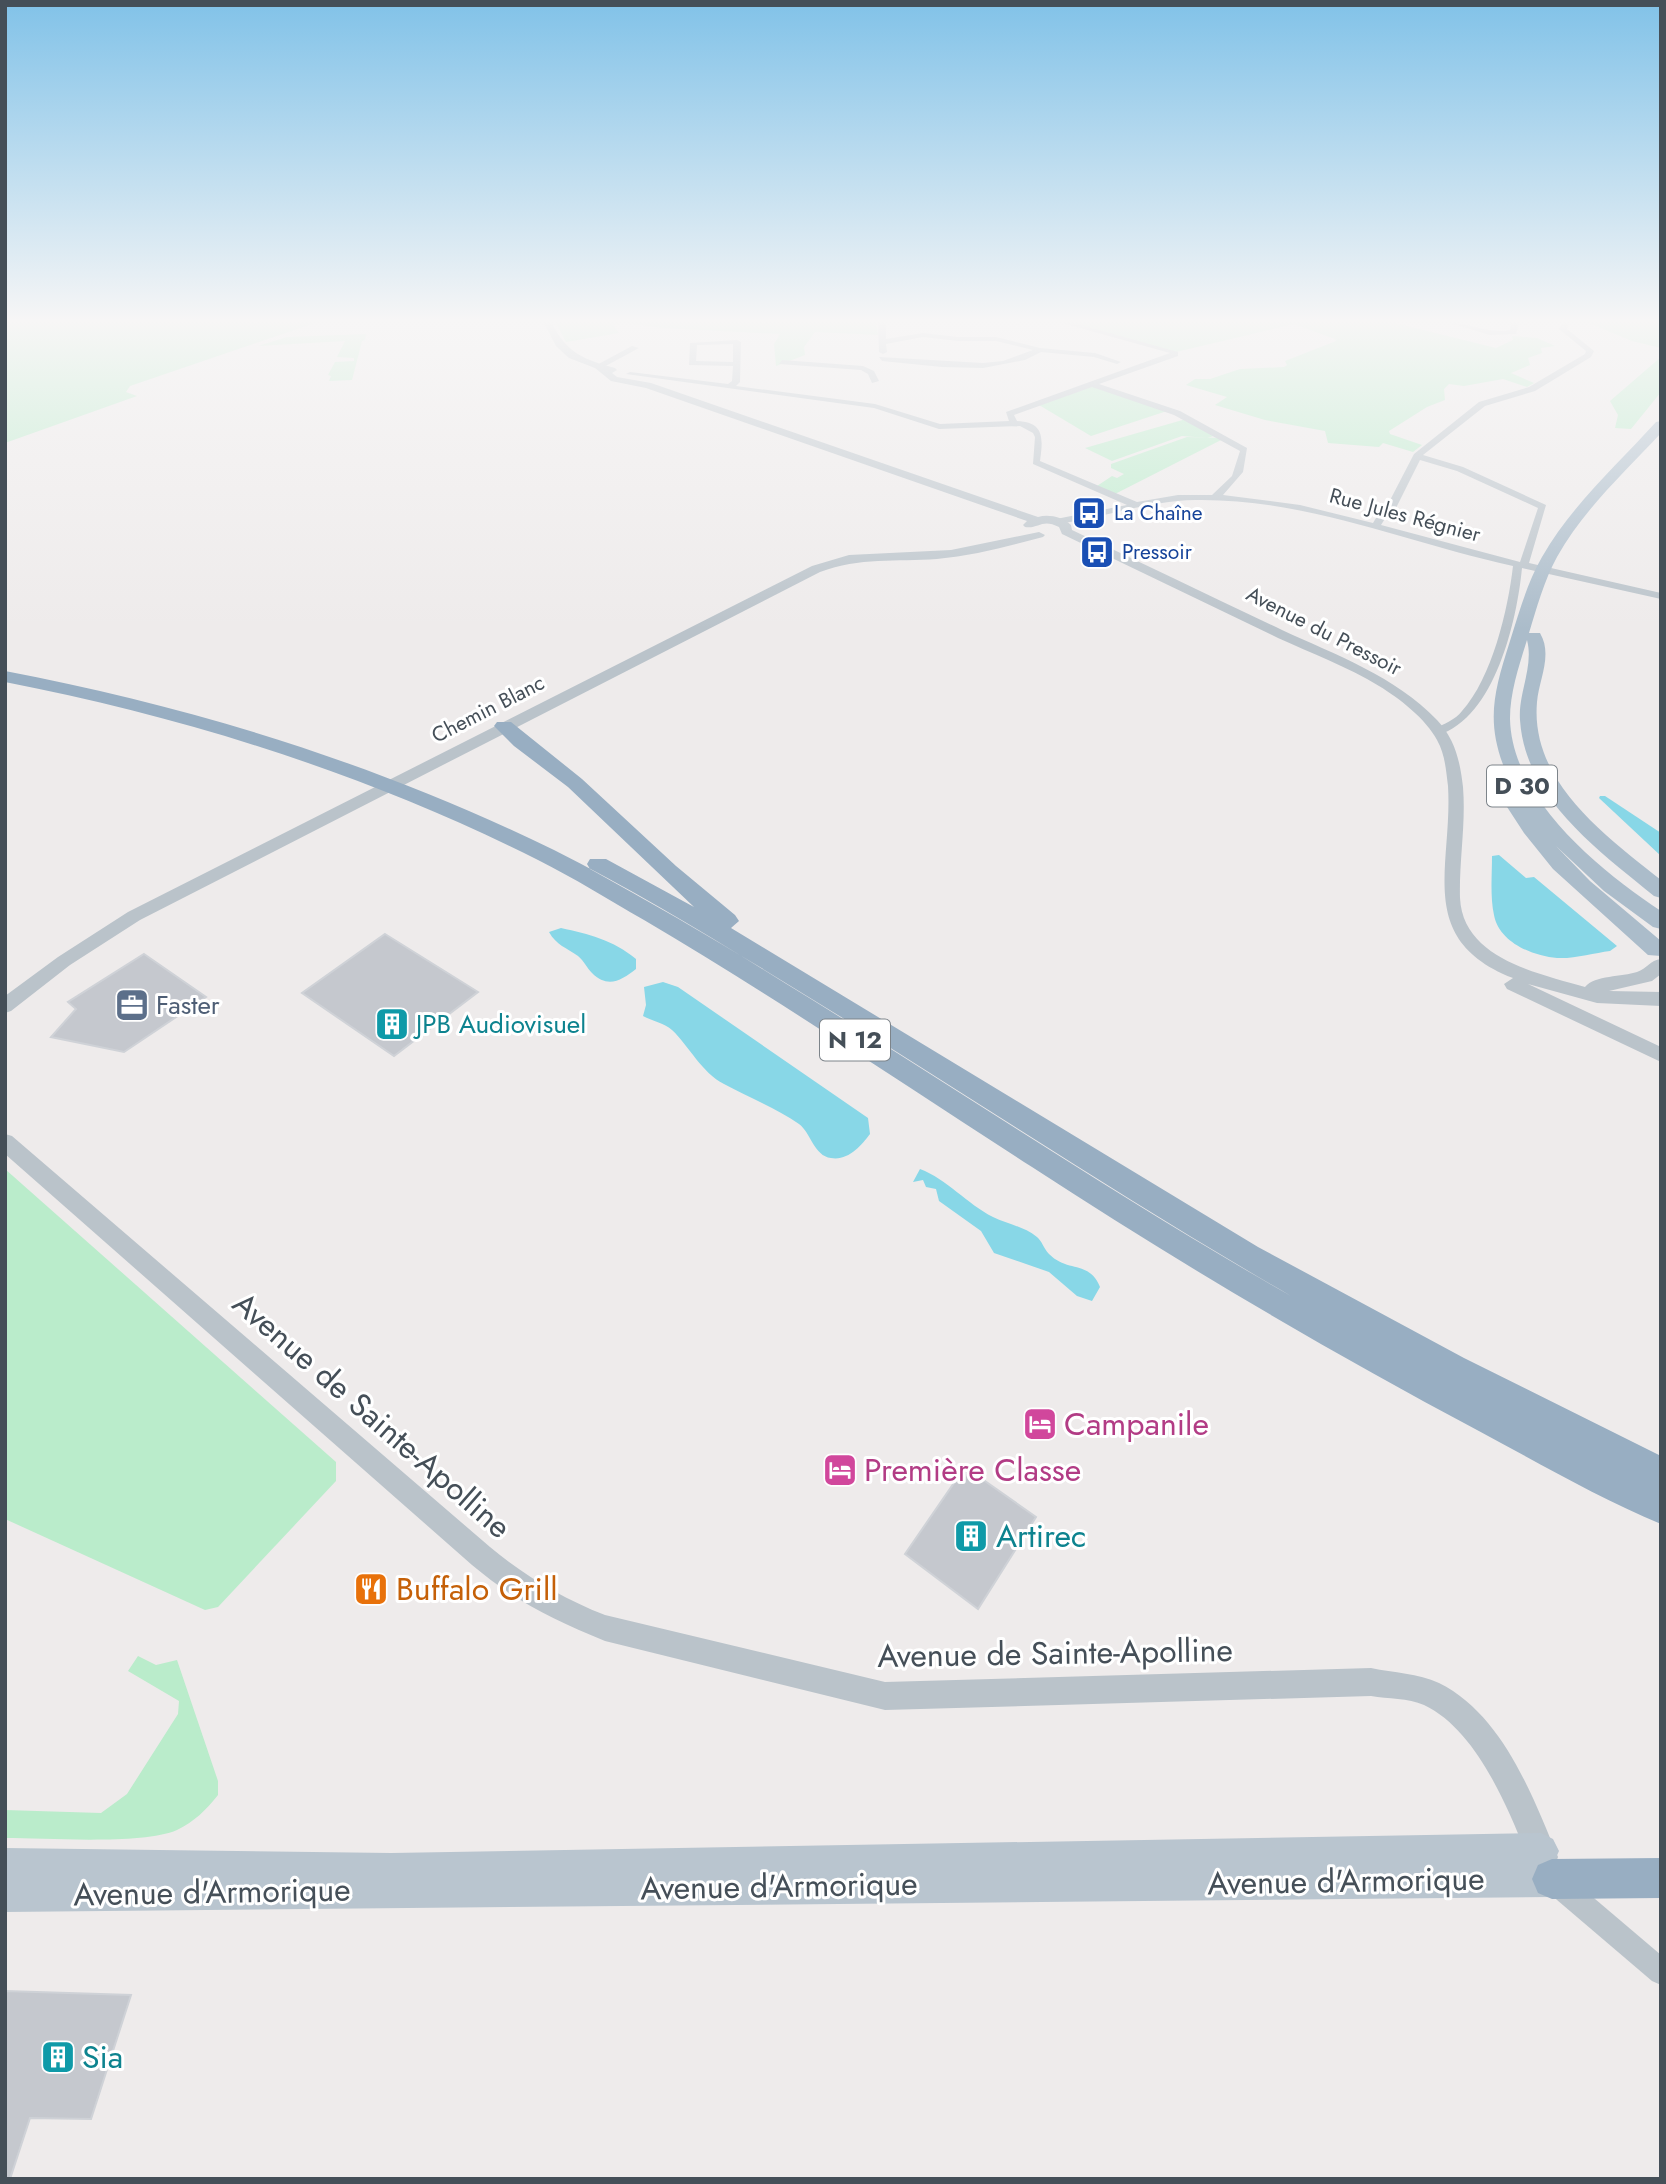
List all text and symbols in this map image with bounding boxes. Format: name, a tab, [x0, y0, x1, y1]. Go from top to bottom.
street label: Rue Jules Régnier	[1326, 480, 1485, 550]
bus stop icon: La Chaîne	[1070, 494, 1108, 532]
place label: La Chaîne	[1114, 498, 1203, 528]
bus stop icon: Pressoir	[1078, 533, 1116, 571]
place label: Pressoir	[1122, 537, 1193, 567]
street label: Avenue du Pressoir	[1241, 579, 1408, 684]
street label: Chemin Blanc	[426, 668, 550, 750]
road number: D 30	[1487, 766, 1557, 806]
office icon: Faster	[113, 986, 151, 1024]
place label: Faster	[156, 986, 220, 1024]
building icon: JPB Audiovisuel	[373, 1005, 411, 1043]
place label: JPB Audiovisuel	[413, 1005, 586, 1043]
road number: N 12	[820, 1020, 890, 1060]
street label: Avenue de Sainte-Apolline	[223, 1281, 521, 1549]
place label: Campanile	[1064, 1401, 1209, 1447]
hotel icon: Campanile	[1021, 1405, 1059, 1443]
place label: Première Classe	[864, 1447, 1081, 1493]
hotel icon: Première Classe	[821, 1451, 859, 1489]
place label: Artirec	[996, 1513, 1086, 1559]
building icon: Artirec	[952, 1517, 990, 1555]
place label: Buffalo Grill	[396, 1566, 558, 1612]
restaurant icon: Buffalo Grill	[352, 1570, 390, 1608]
street label: Avenue de Sainte-Apolline	[877, 1627, 1233, 1679]
street label: Avenue d'Armorique	[1207, 1856, 1485, 1906]
street label: Avenue d'Armorique	[640, 1861, 918, 1911]
street label: Avenue d'Armorique	[73, 1867, 351, 1917]
place label: Sia	[82, 2034, 123, 2080]
building icon: Sia	[39, 2038, 77, 2076]

